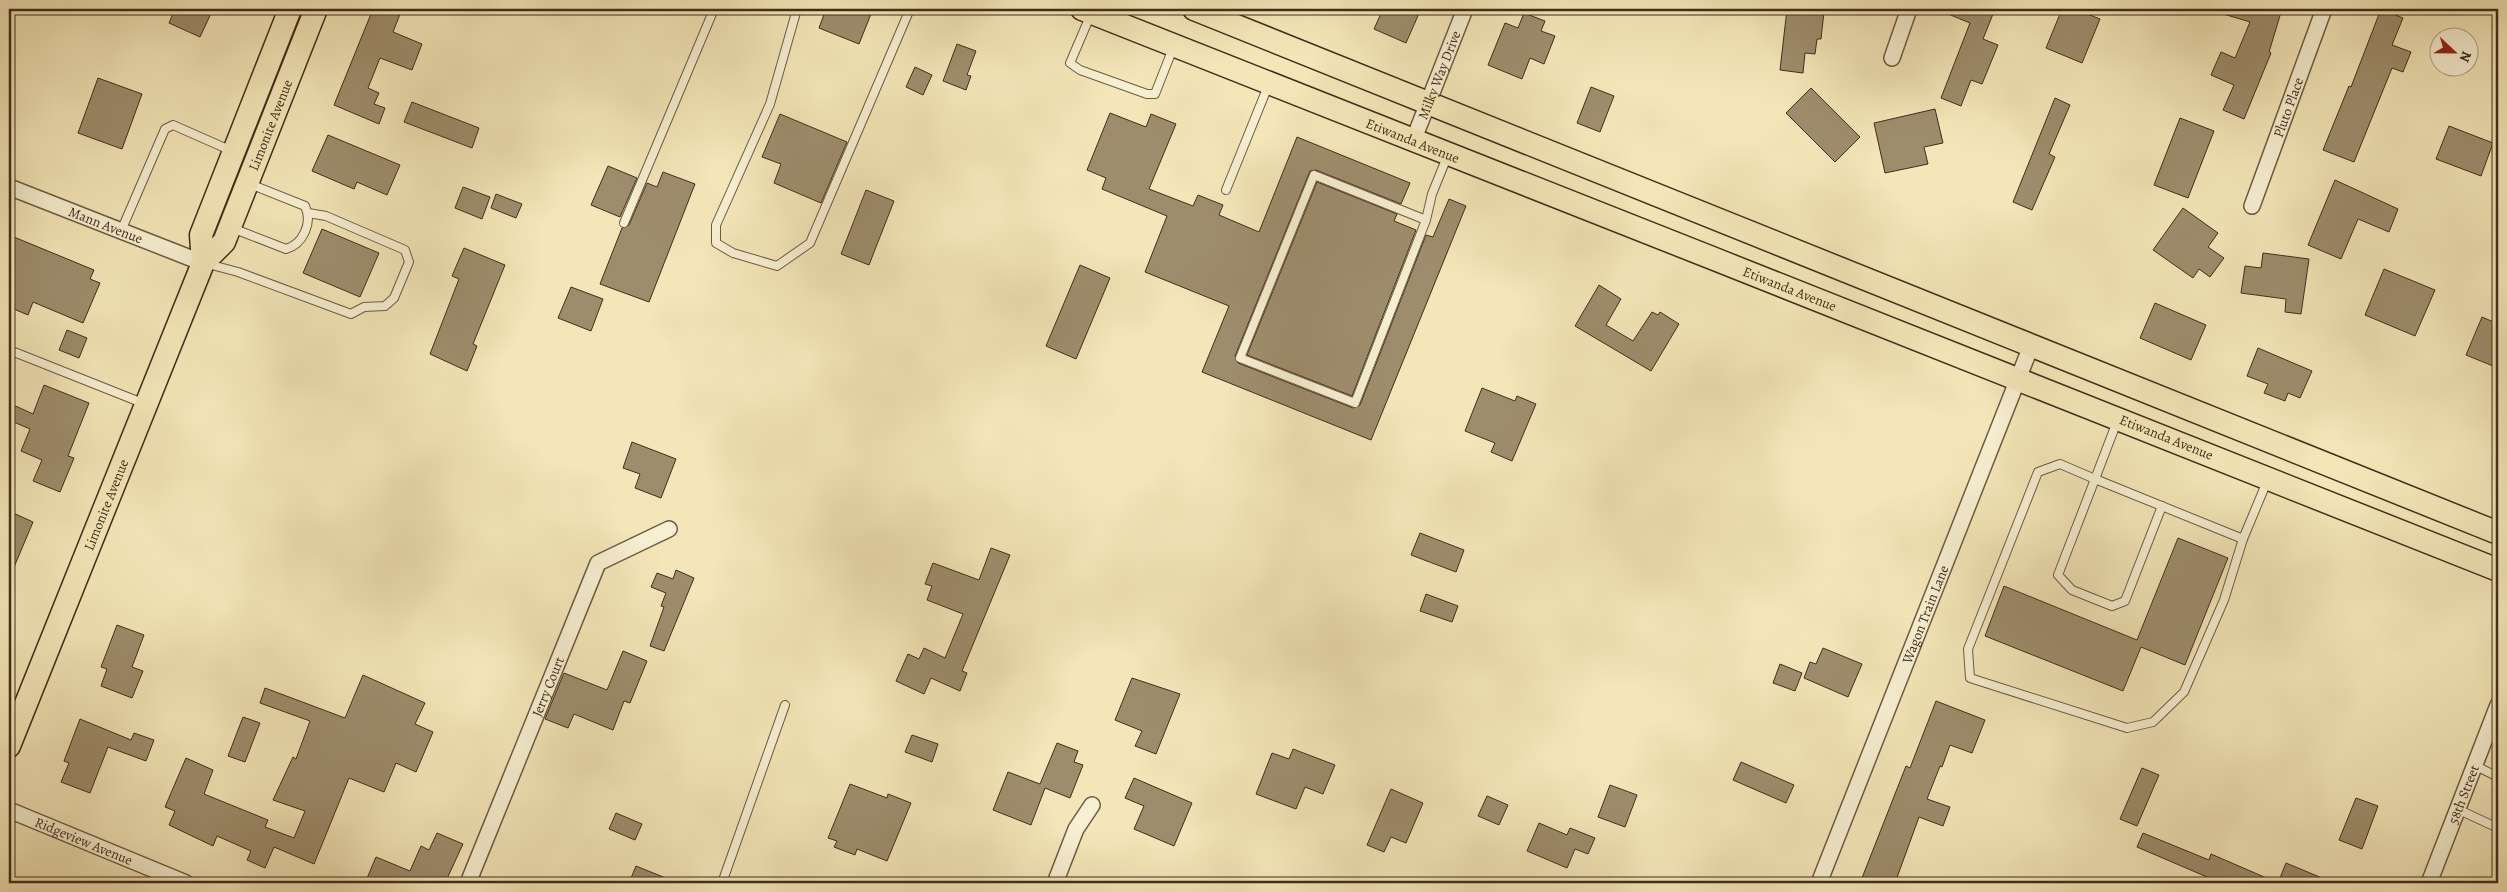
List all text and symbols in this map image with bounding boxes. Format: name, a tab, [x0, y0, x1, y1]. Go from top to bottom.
street label: Milky Way Drive	[1413, 28, 1465, 122]
north arrow	[2430, 28, 2480, 78]
text: N	[2455, 48, 2476, 65]
street label: Pluto Place	[2268, 75, 2308, 140]
street label: Limonite Avenue	[244, 76, 297, 173]
street label: Etiwanda Avenue	[1363, 113, 1463, 168]
street label: Mann Avenue	[66, 202, 146, 248]
street label: Etiwanda Avenue	[1740, 262, 1840, 316]
street label: Etiwanda Avenue	[2117, 410, 2216, 464]
street label: Limonite Avenue	[79, 456, 133, 553]
street label: Wagon Train Lane	[1897, 562, 1953, 667]
street label: Jerry Court	[527, 653, 569, 720]
street label: 58th Street	[2443, 762, 2484, 827]
street label: Ridgeview Avenue	[32, 812, 136, 870]

